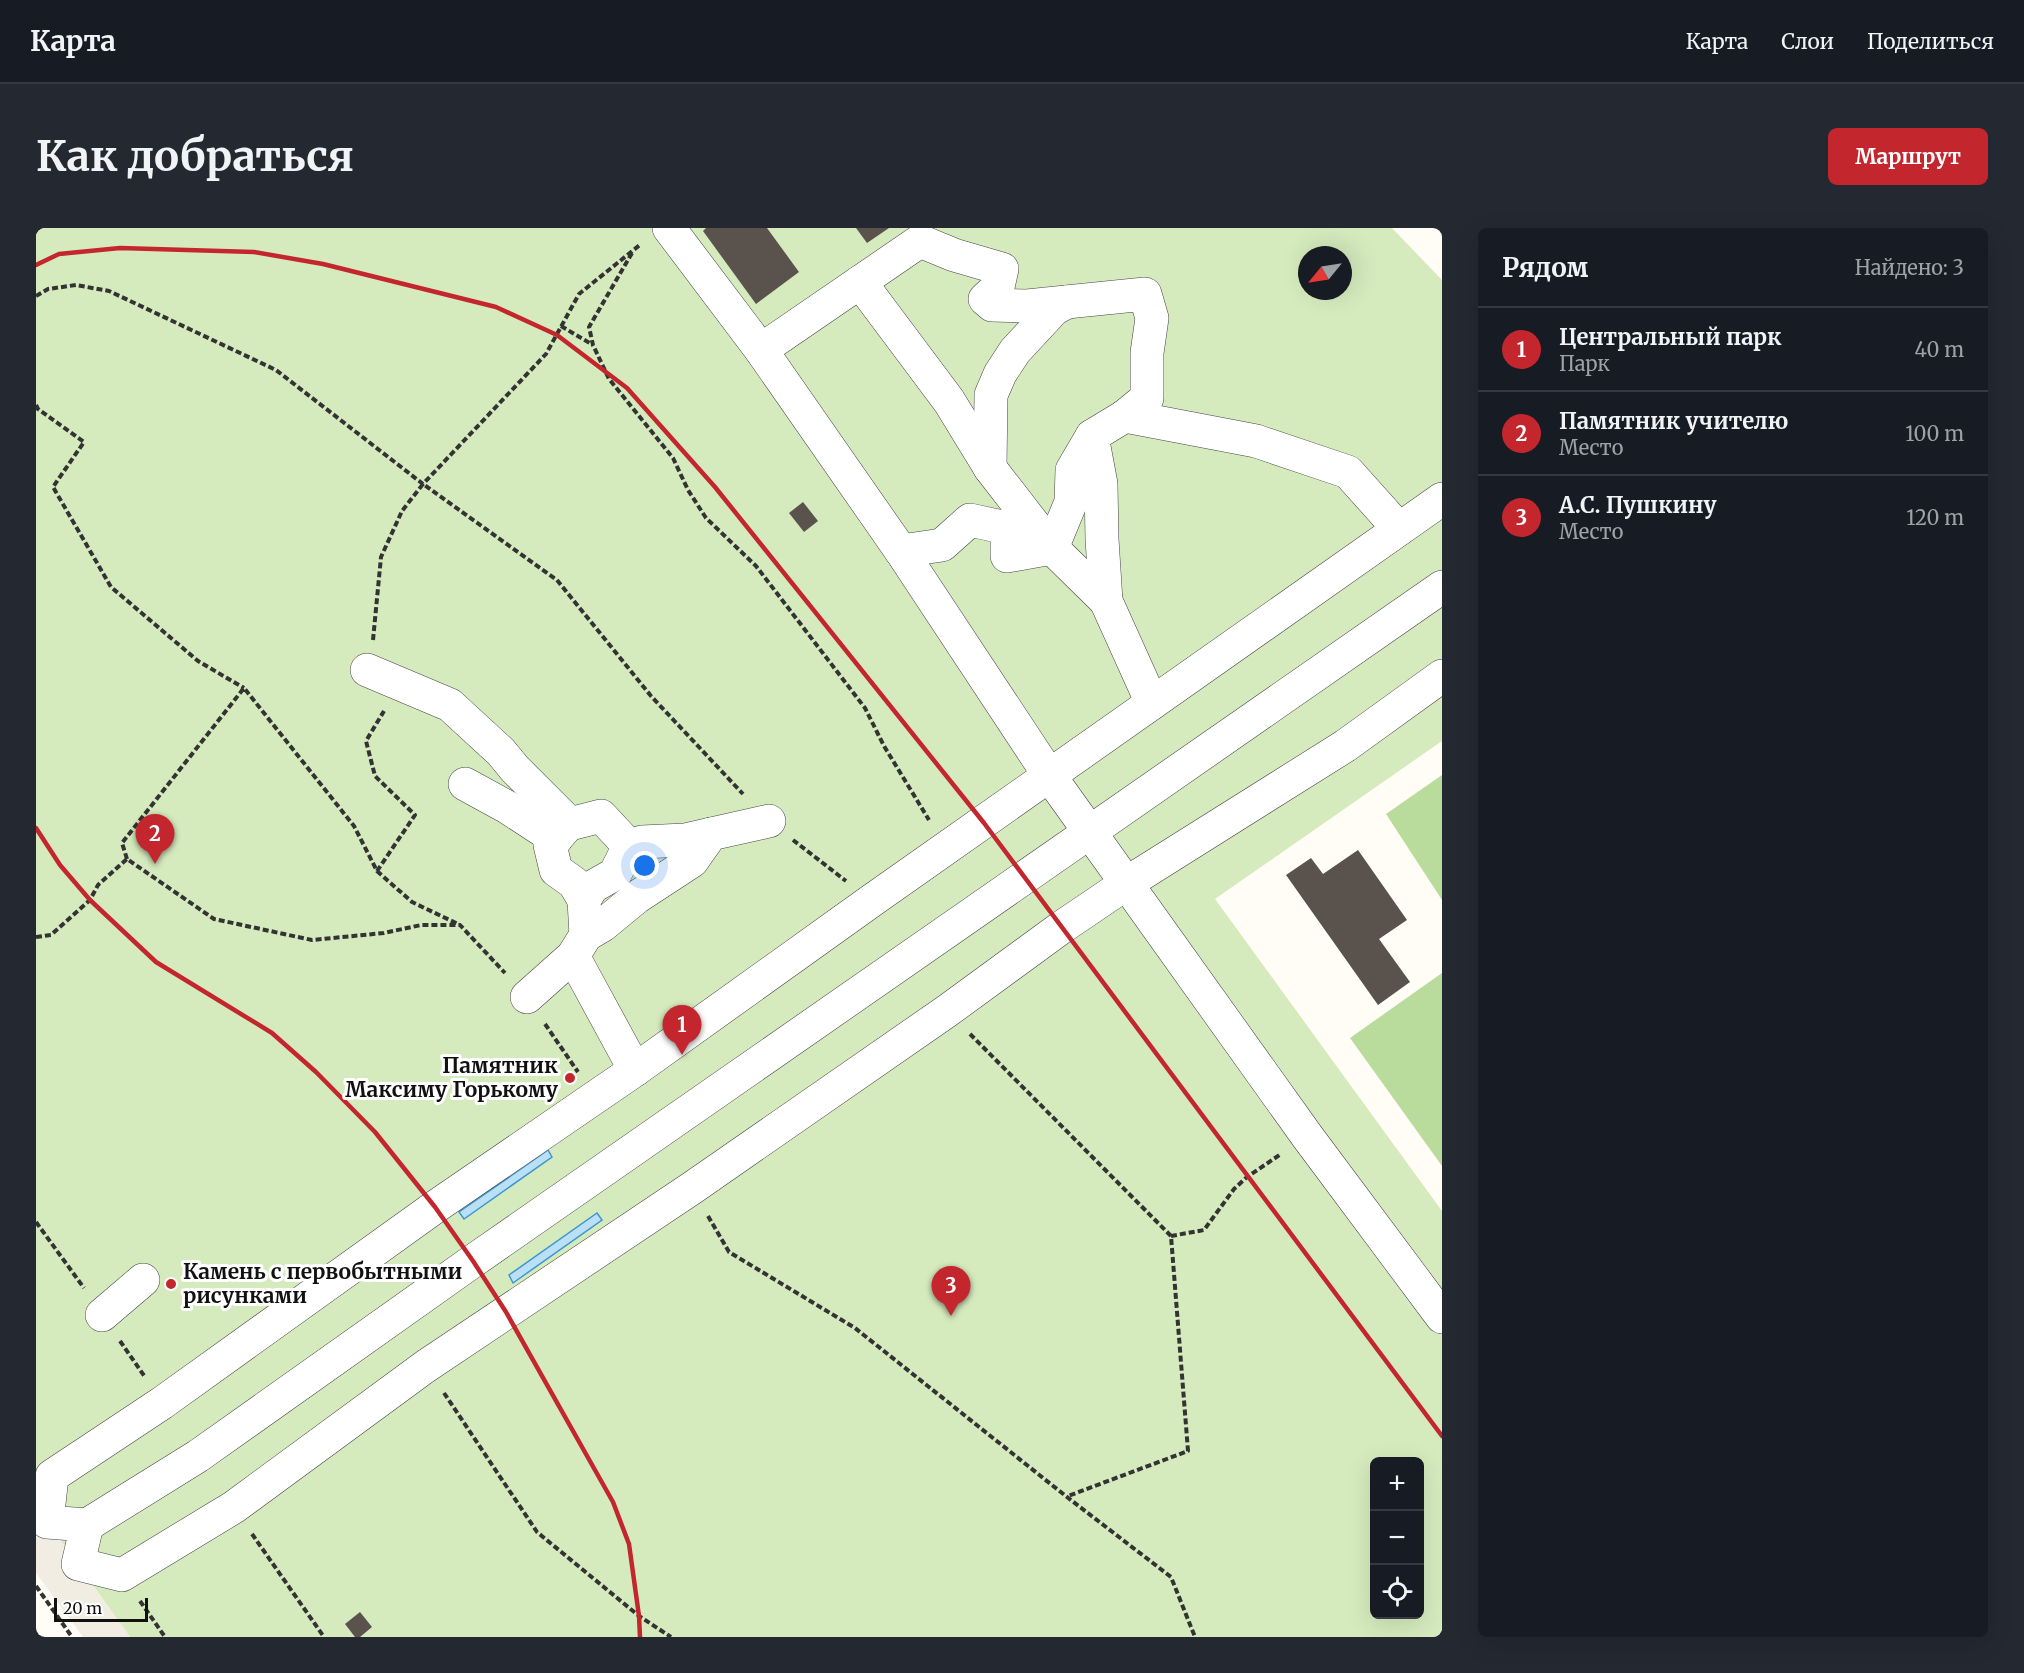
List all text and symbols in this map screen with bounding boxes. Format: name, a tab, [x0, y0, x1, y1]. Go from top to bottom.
text: Карта	[30, 23, 116, 59]
text: Карта	[1686, 28, 1748, 55]
text: Слои	[1781, 28, 1834, 55]
text: Поделиться	[1867, 28, 1994, 55]
button: Маршрут	[1828, 128, 1988, 185]
text: Как добраться	[36, 130, 354, 182]
north arrow	[1298, 246, 1352, 300]
text: Рядом	[1502, 251, 1588, 284]
text: Найдено: 3	[1855, 255, 1964, 280]
text: Центральный парк	[1559, 323, 1782, 351]
text: 1	[1517, 337, 1526, 362]
text: 40 m	[1914, 337, 1964, 362]
text: Парк	[1559, 351, 1610, 376]
text: Памятник учителю	[1559, 407, 1788, 435]
text: 2	[1516, 421, 1527, 446]
text: 100 m	[1905, 421, 1964, 446]
text: Место	[1559, 435, 1623, 460]
text: А.С. Пушкину	[1559, 491, 1716, 519]
text: 3	[1516, 505, 1527, 530]
text: 120 m	[1906, 505, 1964, 530]
text: Место	[1559, 519, 1623, 544]
pin: 2	[136, 814, 174, 864]
your location	[630, 851, 659, 880]
pin: 1	[662, 1006, 702, 1055]
place label: Памятник Максиму Горькому	[345, 1052, 559, 1103]
marker: Памятник Максиму Горькому	[563, 1071, 577, 1085]
place label: Камень с первобытными рисунками	[183, 1258, 462, 1309]
pin: 3	[932, 1266, 970, 1316]
marker: Камень с первобытными рисунками	[164, 1277, 178, 1291]
map controls	[1370, 1457, 1424, 1619]
button: +	[1370, 1457, 1424, 1511]
button: −	[1370, 1511, 1424, 1565]
button: locate	[1370, 1565, 1424, 1619]
scale bar	[54, 1595, 148, 1622]
text: 20 m	[63, 1598, 102, 1618]

